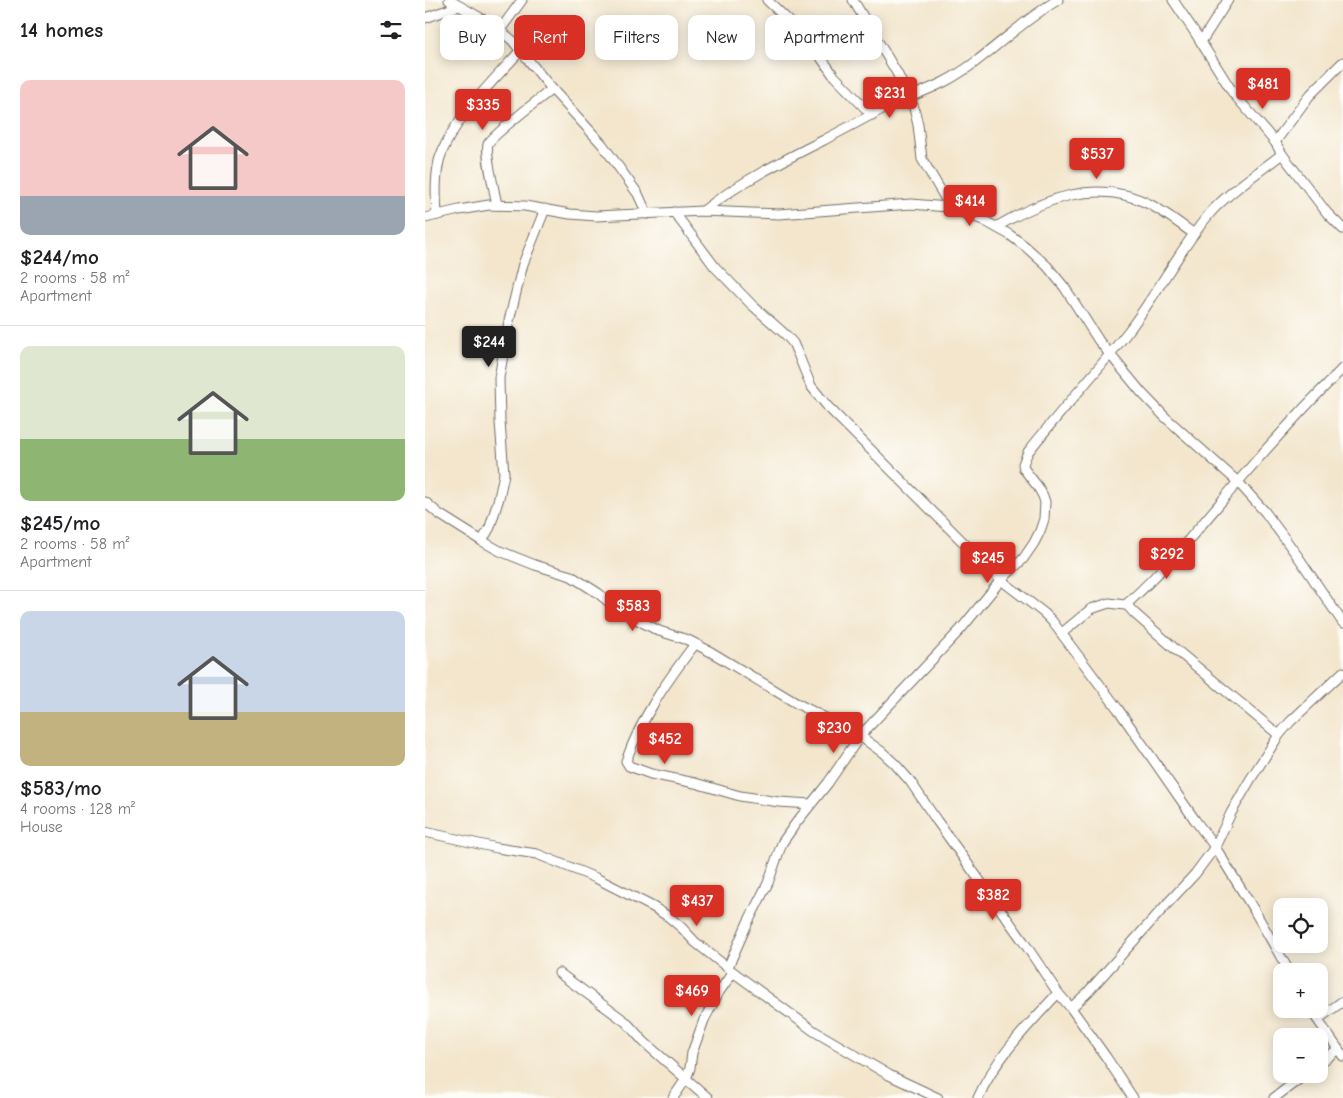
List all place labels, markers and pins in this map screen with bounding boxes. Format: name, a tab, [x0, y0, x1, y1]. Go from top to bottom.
pin: $481	[1233, 68, 1293, 110]
pin: $231	[860, 76, 920, 119]
pin: $335	[453, 88, 513, 131]
pin: $537	[1067, 138, 1127, 180]
pin: $414	[940, 184, 1000, 227]
pin: $244	[459, 326, 519, 368]
pin: $292	[1137, 538, 1197, 580]
pin: $245	[958, 542, 1018, 584]
pin: $583	[603, 590, 663, 632]
pin: $230	[804, 712, 864, 754]
pin: $452	[635, 722, 695, 765]
pin: $382	[963, 878, 1023, 921]
pin: $437	[667, 884, 727, 927]
pin: $469	[662, 974, 722, 1017]

